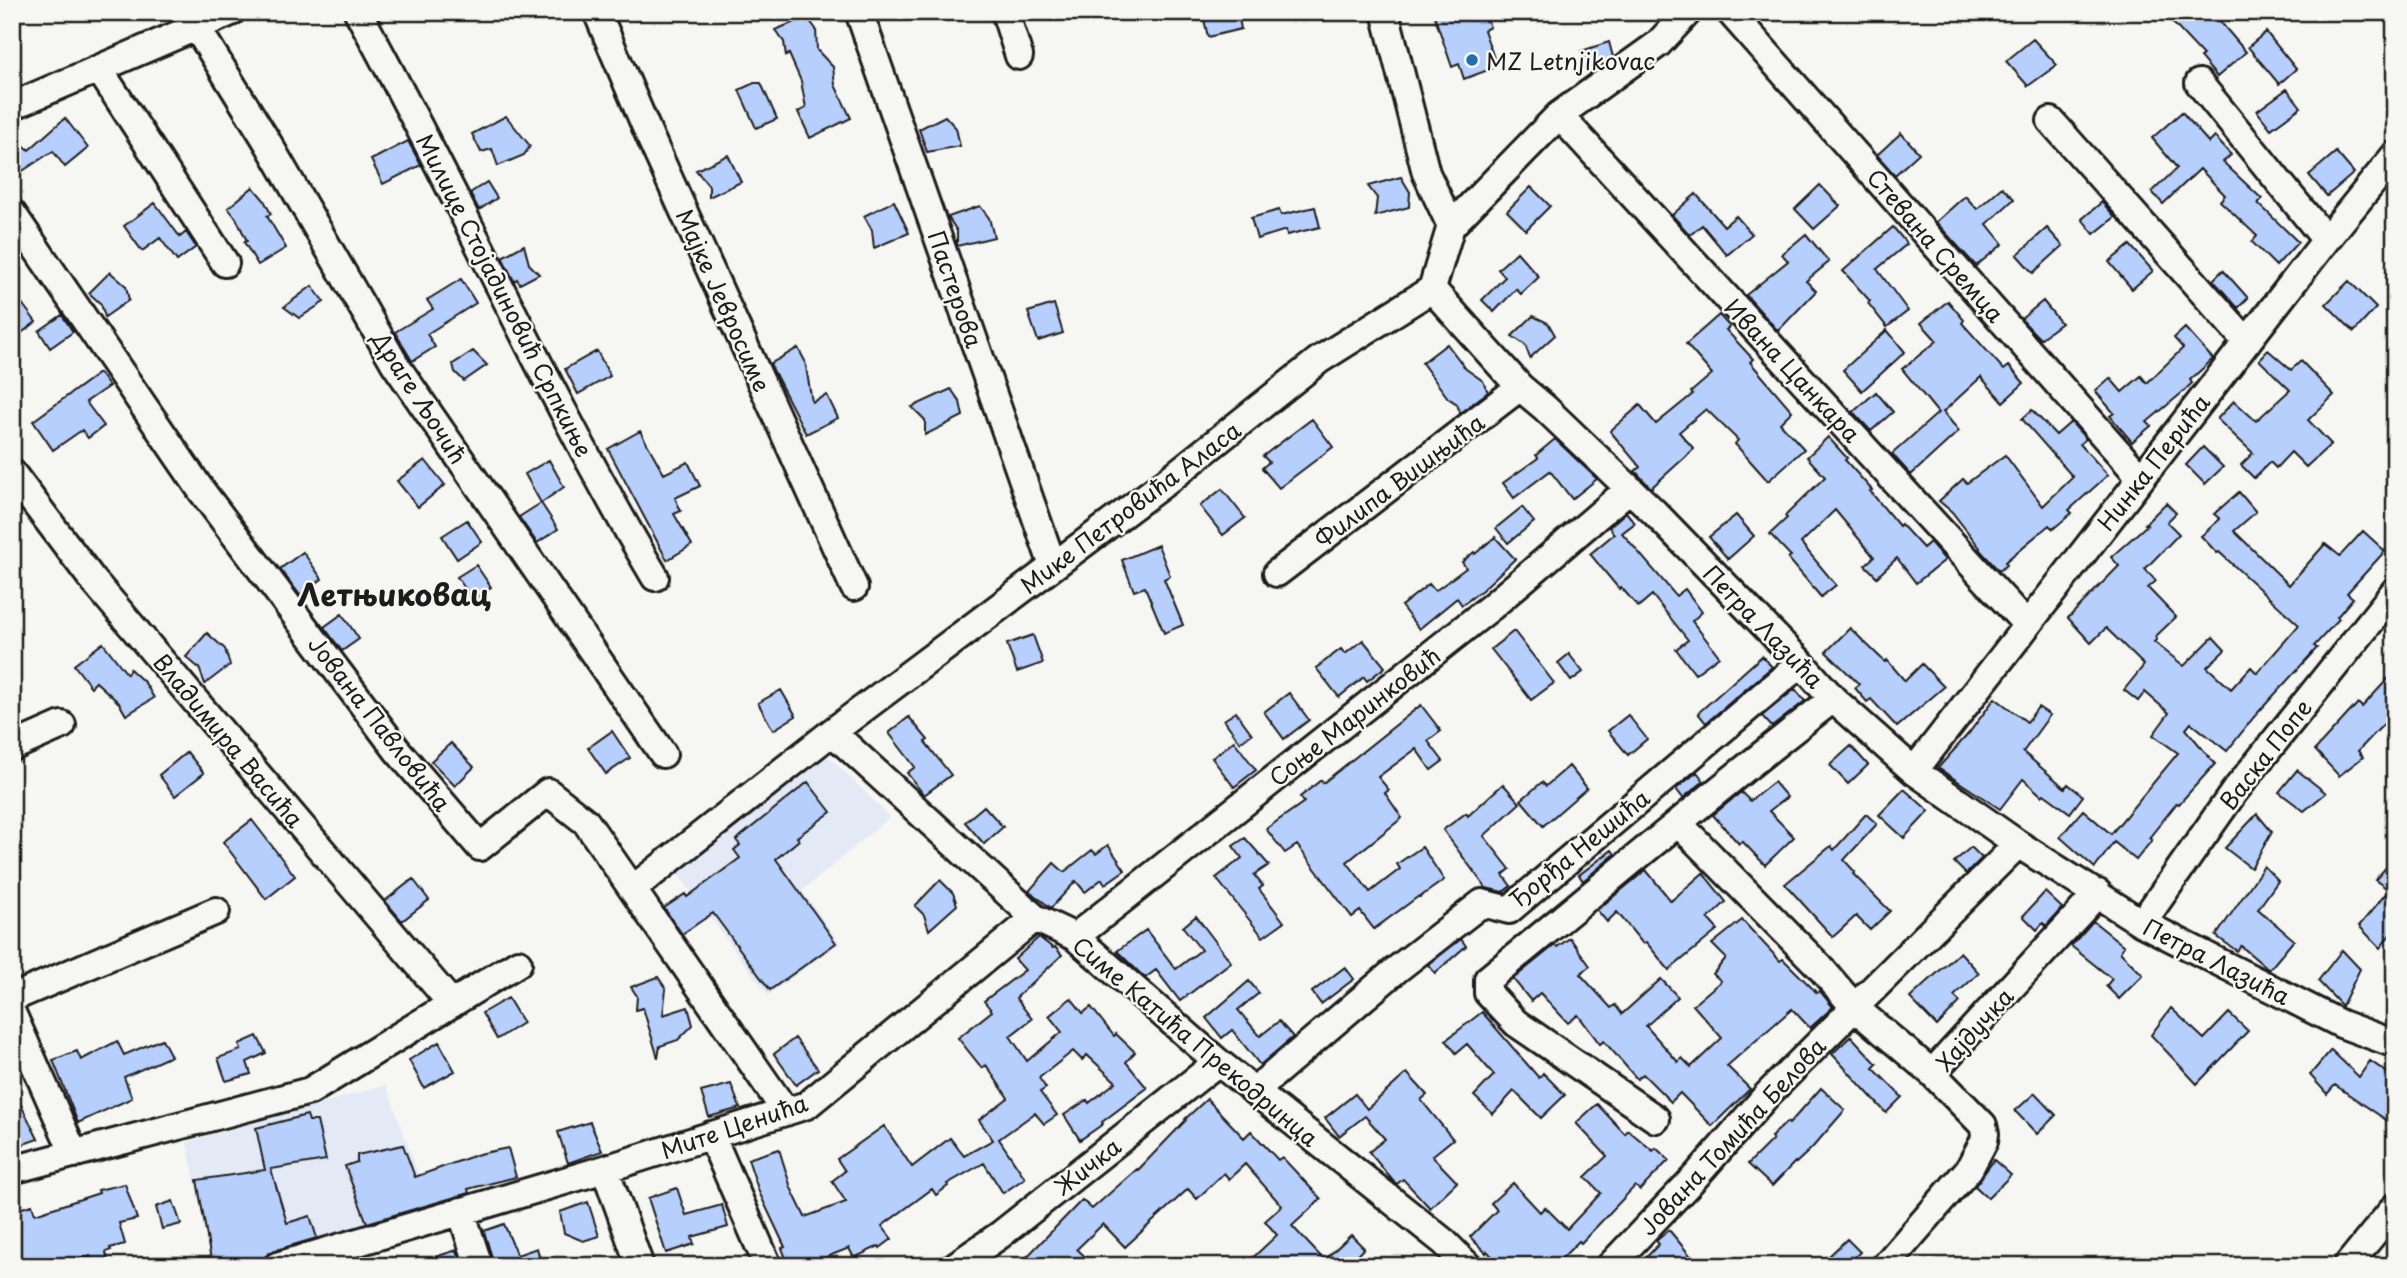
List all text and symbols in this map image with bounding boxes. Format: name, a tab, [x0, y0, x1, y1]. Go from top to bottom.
place label: MZ Letnjikovac	[1486, 43, 1655, 78]
marker: MZ Letnjikovac	[1464, 52, 1480, 68]
street label: Милице Стојадиновић Српкиње	[408, 127, 602, 463]
street label: Стевана Сремца	[1859, 160, 2013, 330]
street label: Мајке Јевросиме	[668, 203, 780, 397]
street label: Пастерова	[920, 226, 993, 353]
street label: Ивана Цанкара	[1717, 290, 1869, 450]
street label: Драге Љочић	[363, 323, 476, 470]
street label: Нинка Перића	[2088, 386, 2218, 538]
street label: Филипа Вишњића	[1307, 404, 1492, 556]
street label: Мике Петровића Аласа	[1012, 412, 1248, 602]
street label: Петра Лазића	[1696, 556, 1833, 696]
district label: Летњиковац	[297, 571, 491, 616]
street label: Јована Павловића	[300, 628, 460, 819]
street label: Соње Маринковић	[1261, 638, 1447, 794]
street label: Владимира Васића	[146, 645, 313, 835]
street label: Васка Попе	[2210, 691, 2320, 817]
street label: Ђорђа Нешића	[1501, 780, 1657, 916]
street label: Петра Лазића	[2138, 909, 2297, 1013]
street label: Симе Катића Прекодринца	[1065, 927, 1327, 1155]
street label: Хајдучка	[1927, 979, 2021, 1079]
street label: Јована Томића Белова	[1631, 1029, 1834, 1243]
street label: Мите Ценића	[656, 1084, 812, 1167]
street label: Жичка	[1046, 1128, 1128, 1203]

